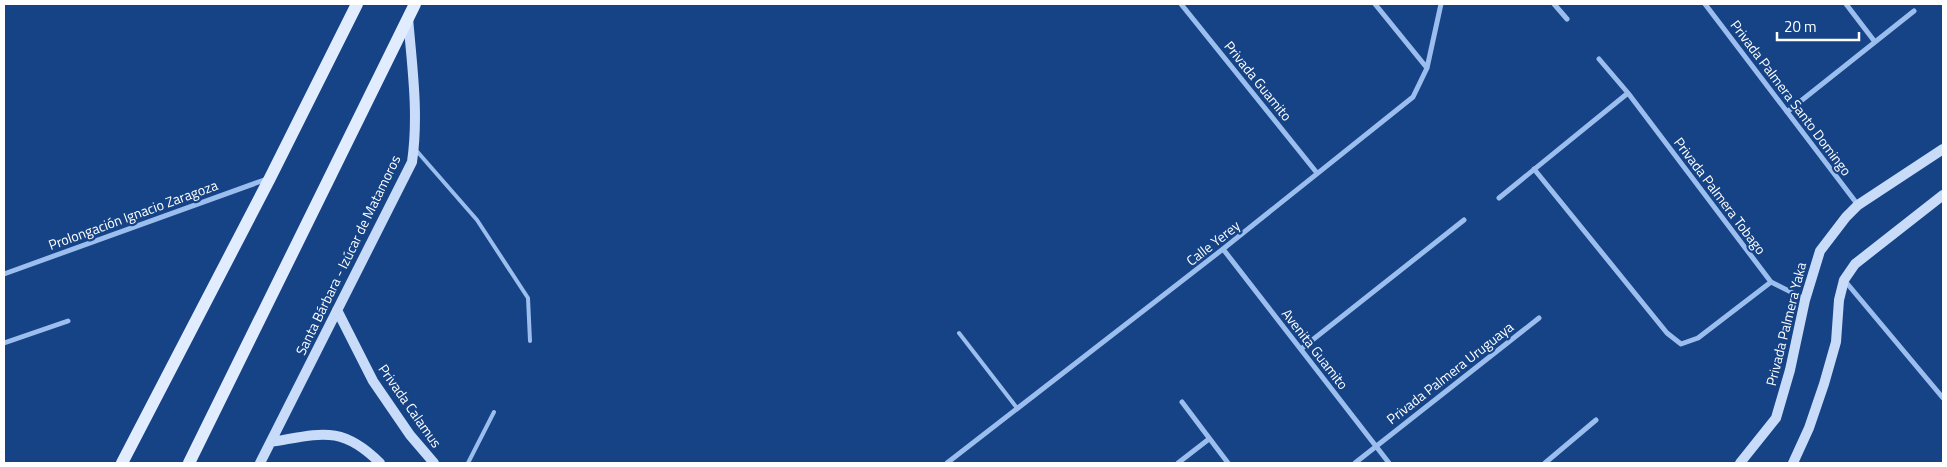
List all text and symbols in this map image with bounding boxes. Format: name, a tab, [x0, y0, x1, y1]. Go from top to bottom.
scale bar	[1777, 10, 1860, 42]
street label: Privada Palmera Santo Domingo	[1726, 15, 1857, 180]
text: 20 m	[1784, 15, 1817, 38]
street label: Privada Guamito	[1220, 36, 1297, 125]
street label: Privada Palmera Tobago	[1669, 133, 1772, 259]
street label: Santa Bárbara - Izúcar de Matamoros	[290, 151, 405, 358]
street label: Prolongación Ignacio Zaragoza	[45, 174, 220, 255]
street label: Calle Yerey	[1181, 215, 1244, 270]
street label: Privada Palmera Yaka	[1760, 260, 1811, 388]
street label: Avenita Guamito	[1277, 304, 1354, 394]
street label: Privada Palmera Uruguaya	[1382, 316, 1518, 429]
street label: Privada Calamus	[374, 360, 447, 452]

